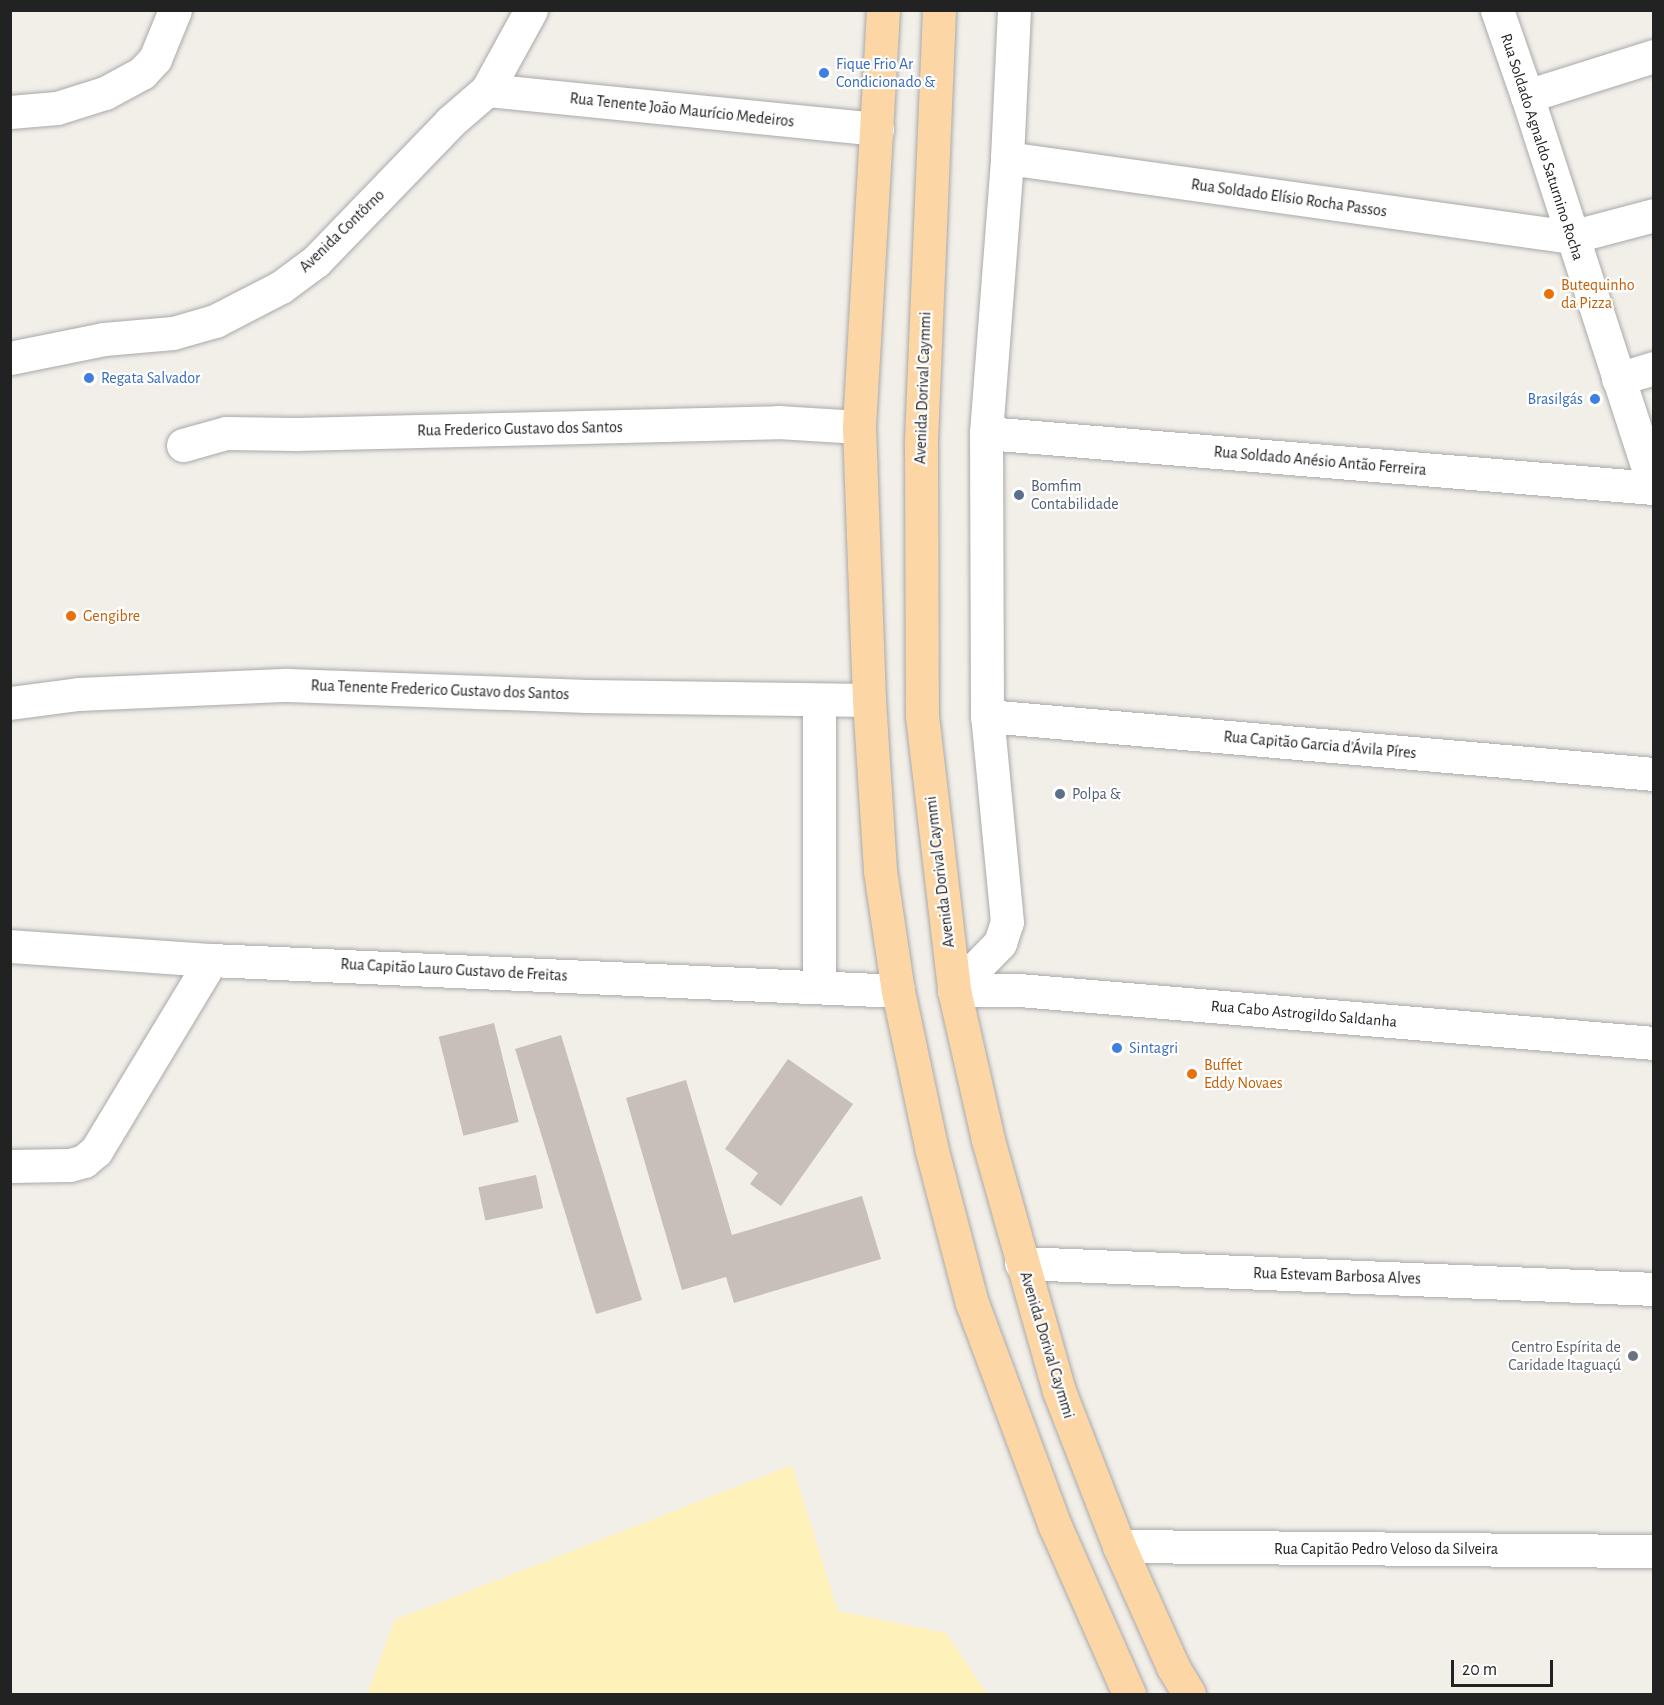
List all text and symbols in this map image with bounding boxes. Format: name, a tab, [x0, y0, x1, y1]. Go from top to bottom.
street label: Rua Soldado Agnaldo Saturnino Rocha	[1496, 31, 1588, 263]
place label: Fique Frio Ar Condicionado &	[836, 54, 935, 92]
marker: Fique Frio Ar Condicionado &	[817, 66, 831, 80]
street label: Rua Tenente João Maurício Medeiros	[569, 89, 795, 131]
street label: Rua Soldado Elísio Rocha Passos	[1190, 175, 1388, 221]
street label: Avenida Contôrno	[295, 185, 389, 277]
place label: Butequinho da Pizza	[1561, 275, 1635, 313]
marker: Butequinho da Pizza	[1542, 287, 1556, 301]
street label: Avenida Dorival Caymmi	[911, 311, 935, 465]
place label: Regata Salvador	[101, 368, 200, 388]
marker: Regata Salvador	[82, 371, 96, 385]
place label: Brasilgás	[1528, 389, 1583, 409]
marker: Brasilgás	[1588, 392, 1602, 406]
street label: Rua Frederico Gustavo dos Santos	[417, 418, 623, 440]
street label: Rua Soldado Anésio Antão Ferreira	[1213, 442, 1427, 480]
place label: Bomfim Contabilidade	[1031, 476, 1119, 514]
marker: Bomfim Contabilidade	[1012, 488, 1026, 502]
place label: Gengibre	[83, 606, 140, 626]
marker: Gengibre	[64, 609, 78, 623]
street label: Rua Tenente Frederico Gustavo dos Santos	[310, 676, 570, 704]
street label: Rua Capitão Garcia d'Ávila Píres	[1223, 727, 1417, 763]
place label: Polpa &	[1072, 784, 1121, 804]
marker: Polpa &	[1053, 787, 1067, 801]
street label: Avenida Dorival Caymmi	[921, 795, 959, 949]
street label: Rua Capitão Lauro Gustavo de Freitas	[340, 954, 568, 986]
street label: Rua Cabo Astrogildo Saldanha	[1210, 996, 1398, 1032]
place label: Sintagri	[1129, 1038, 1178, 1058]
marker: Sintagri	[1110, 1041, 1124, 1055]
place label: Buffet Eddy Novaes	[1204, 1055, 1283, 1093]
marker: Buffet Eddy Novaes	[1185, 1067, 1199, 1081]
street label: Rua Estevam Barbosa Alves	[1253, 1263, 1421, 1289]
street label: Avenida Dorival Caymmi	[1016, 1269, 1078, 1421]
place label: Centro Espírita de Caridade Itaguaçú	[1508, 1337, 1621, 1375]
marker: Centro Espírita de Caridade Itaguaçú	[1626, 1349, 1640, 1363]
street label: Rua Capitão Pedro Veloso da Silveira	[1274, 1539, 1498, 1559]
scale bar	[1454, 1648, 1556, 1686]
text: 20 m	[1462, 1661, 1497, 1679]

